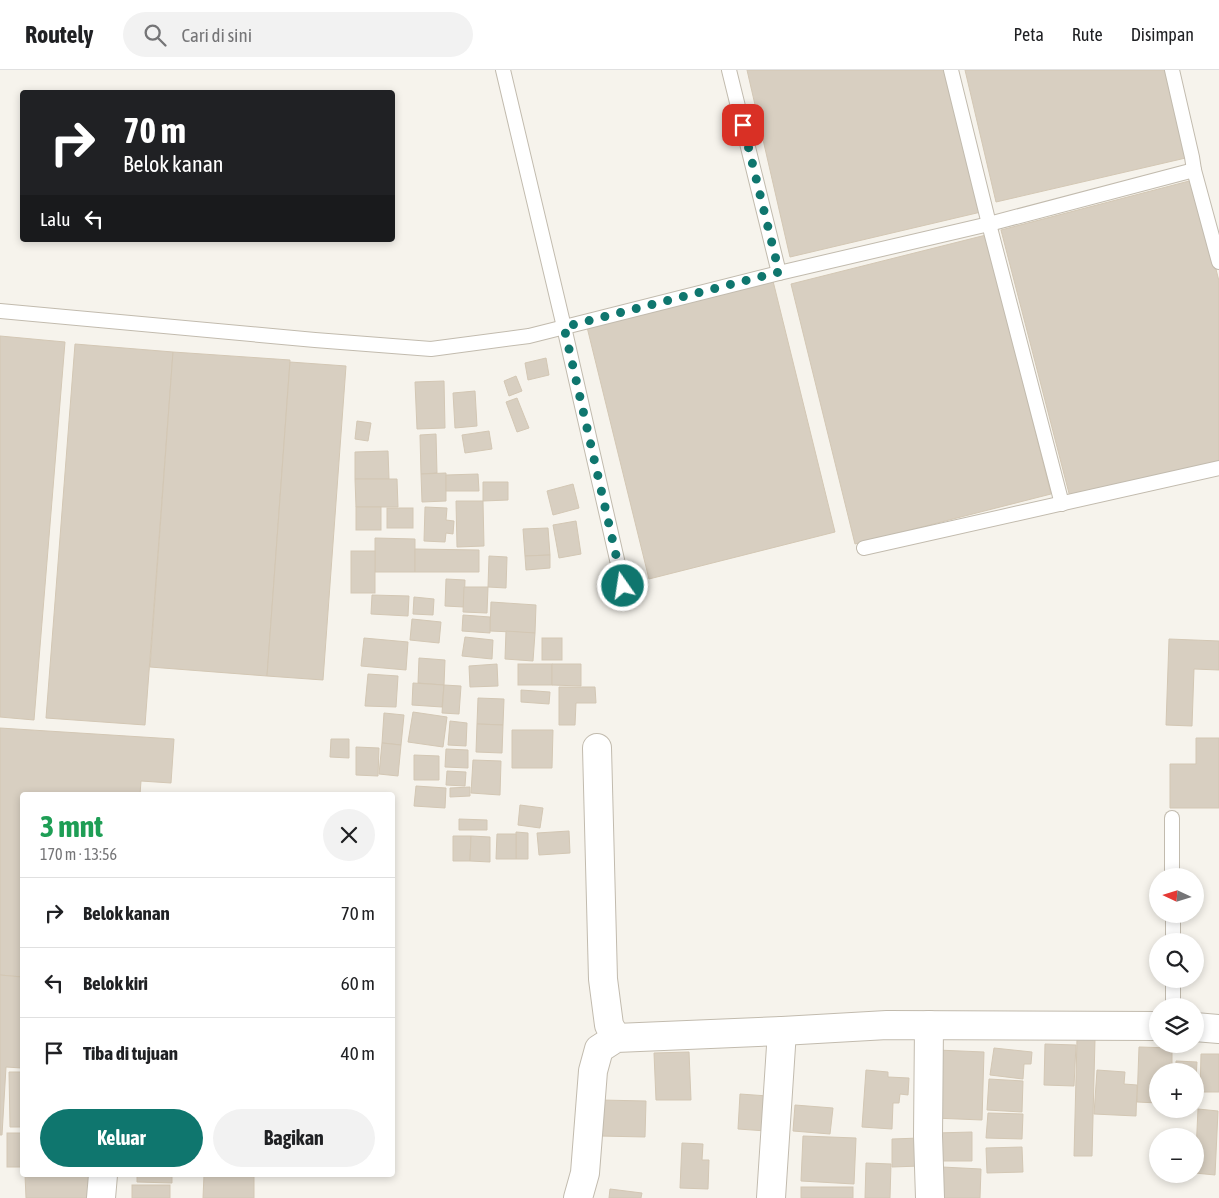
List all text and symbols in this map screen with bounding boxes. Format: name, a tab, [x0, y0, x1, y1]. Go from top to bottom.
search box	[123, 12, 473, 57]
text: Routely	[25, 21, 93, 48]
icon: search	[141, 21, 169, 49]
text: Cari di sini	[181, 24, 252, 46]
text: Peta	[1013, 24, 1044, 45]
text: Rute	[1072, 24, 1103, 45]
text: Disimpan	[1131, 24, 1194, 45]
pin	[722, 104, 764, 146]
icon: right	[40, 110, 105, 175]
text: 70 m	[123, 110, 186, 150]
icon: arrive	[729, 111, 757, 139]
text: Belok kanan	[123, 151, 224, 177]
icon: left	[80, 205, 108, 233]
text: Lalu	[40, 208, 70, 230]
position arrow	[596, 559, 648, 611]
text: 3 mnt	[40, 809, 103, 843]
button: close	[323, 809, 375, 861]
text: 170 m · 13:56	[40, 845, 117, 863]
north arrow	[1149, 868, 1204, 922]
map controls	[1149, 868, 1204, 1183]
icon: right	[40, 899, 68, 927]
text: Belok kanan	[83, 902, 170, 924]
text: 70 m	[341, 902, 375, 924]
button: search	[1149, 933, 1204, 988]
icon: left	[40, 969, 68, 997]
text: Belok kiri	[83, 972, 148, 994]
text: 60 m	[341, 972, 375, 994]
button: layers	[1149, 998, 1204, 1053]
icon: arrive	[40, 1039, 68, 1067]
text: Tiba di tujuan	[83, 1042, 178, 1064]
text: 40 m	[341, 1042, 375, 1064]
button: +	[1149, 1063, 1204, 1118]
button: Keluar	[40, 1109, 203, 1167]
button: Bagikan	[213, 1109, 375, 1167]
button: −	[1149, 1128, 1204, 1183]

